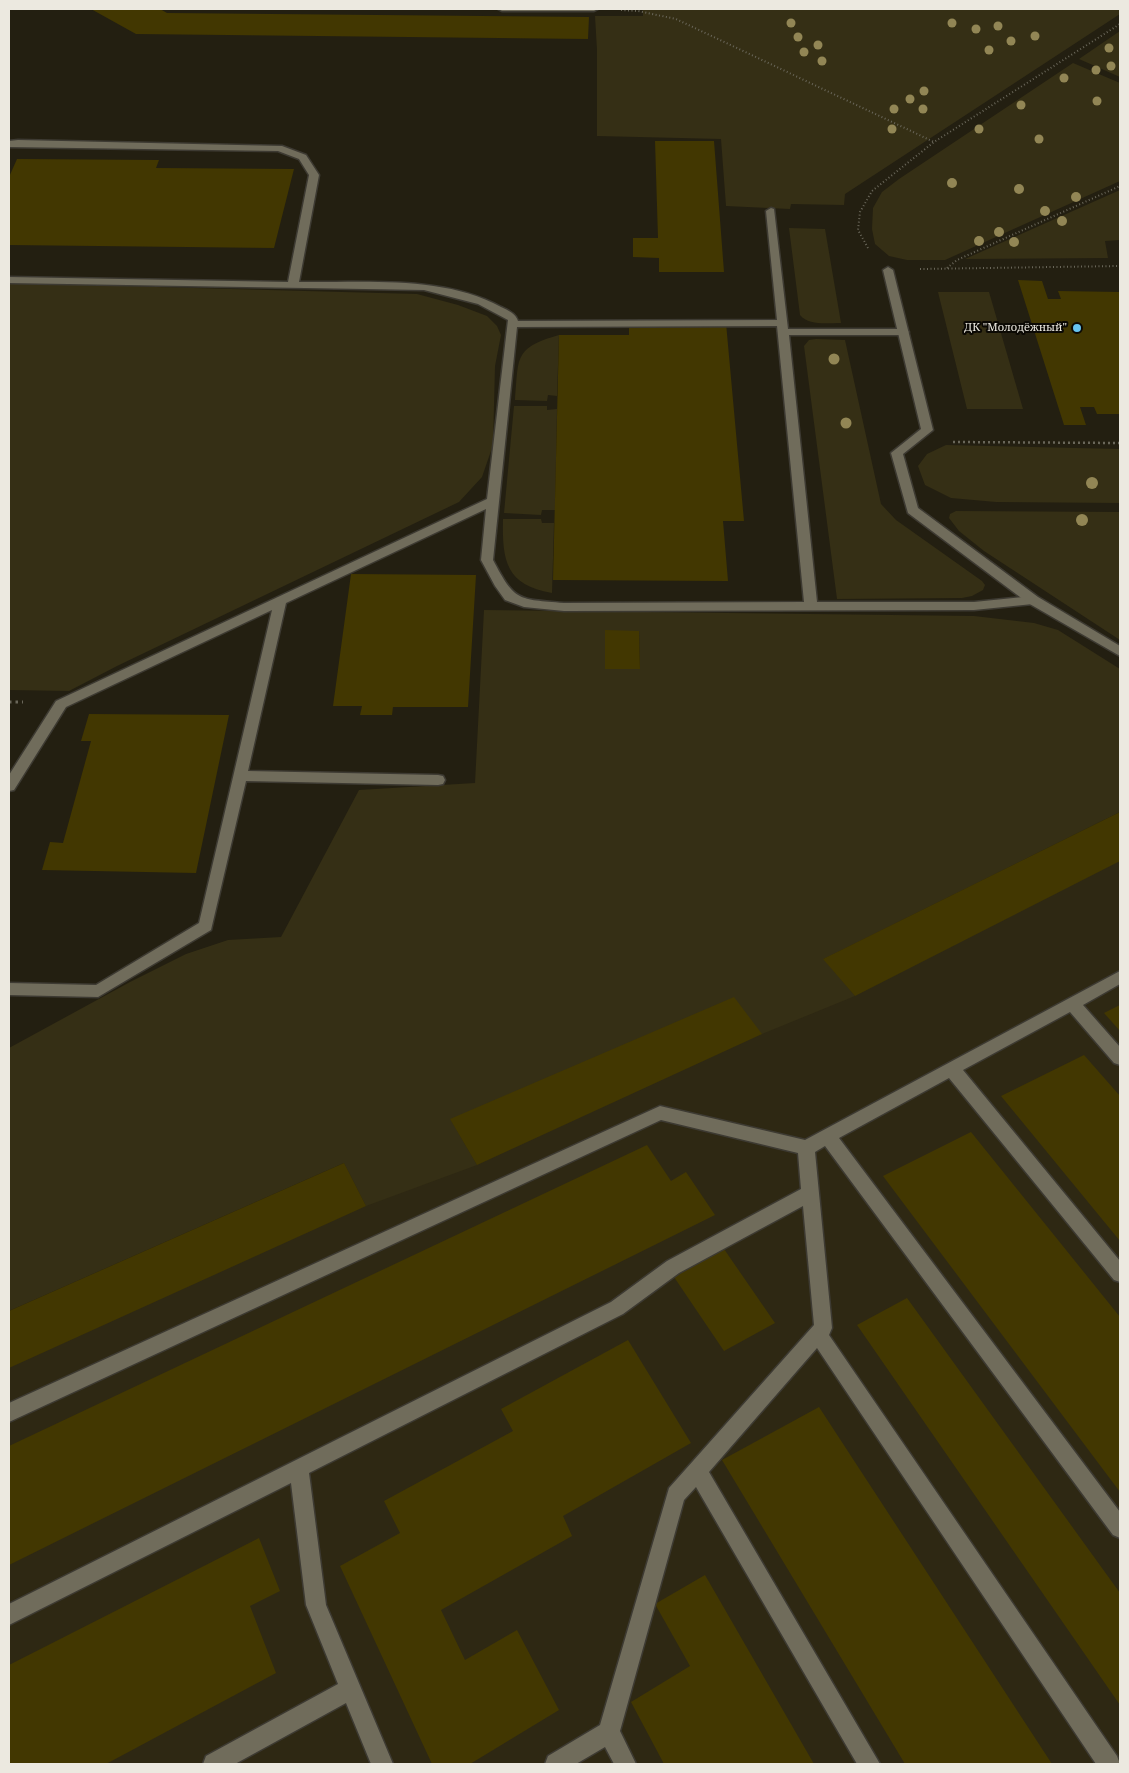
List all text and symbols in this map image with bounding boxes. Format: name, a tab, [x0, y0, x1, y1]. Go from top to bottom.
place label: ДК "Молодёжный"	[964, 321, 1067, 335]
marker: ДК "Молодёжный"	[1071, 322, 1083, 334]

